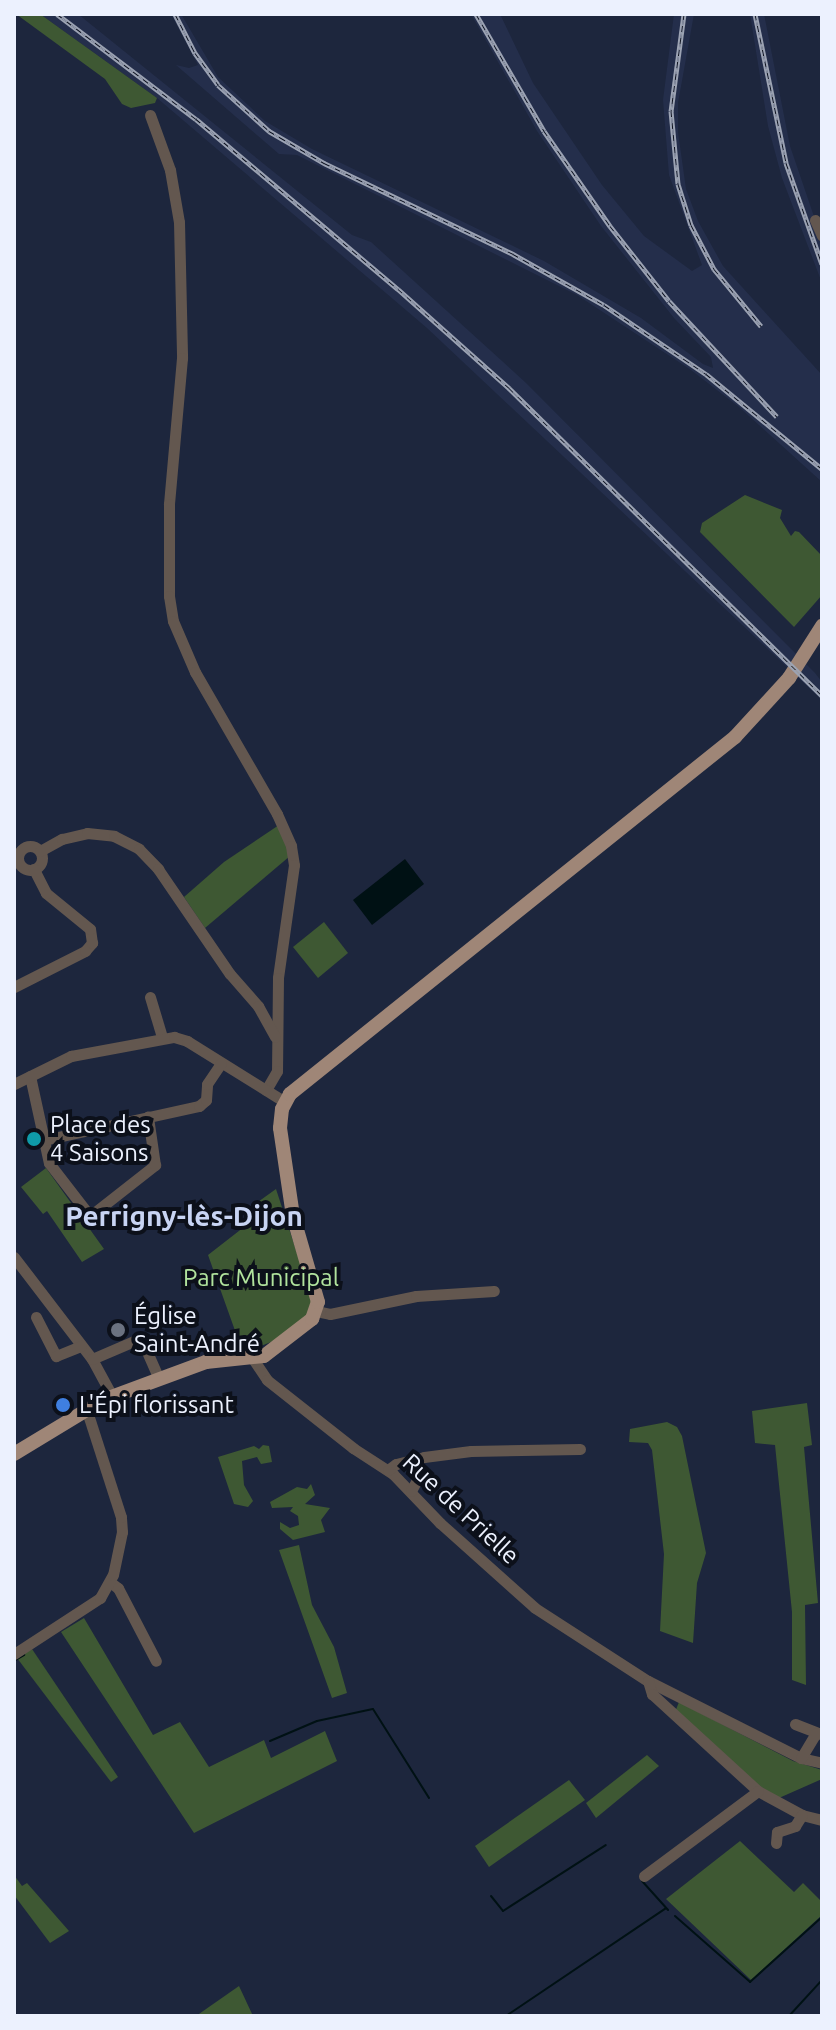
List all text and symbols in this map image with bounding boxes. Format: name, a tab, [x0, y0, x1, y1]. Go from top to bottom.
place label: Place des 4 Saisons	[50, 1111, 151, 1167]
marker: Place des 4 Saisons	[25, 1130, 43, 1148]
district label: Perrigny-lès-Dijon	[65, 1199, 303, 1233]
park label: Parc Municipal	[183, 1264, 339, 1292]
place label: Église Saint-André	[134, 1302, 260, 1358]
marker: Église Saint-André	[109, 1321, 127, 1339]
place label: L'Épi florissant	[79, 1391, 234, 1419]
marker: L'Épi florissant	[54, 1396, 72, 1414]
street label: Rue de Prielle	[397, 1448, 525, 1570]

